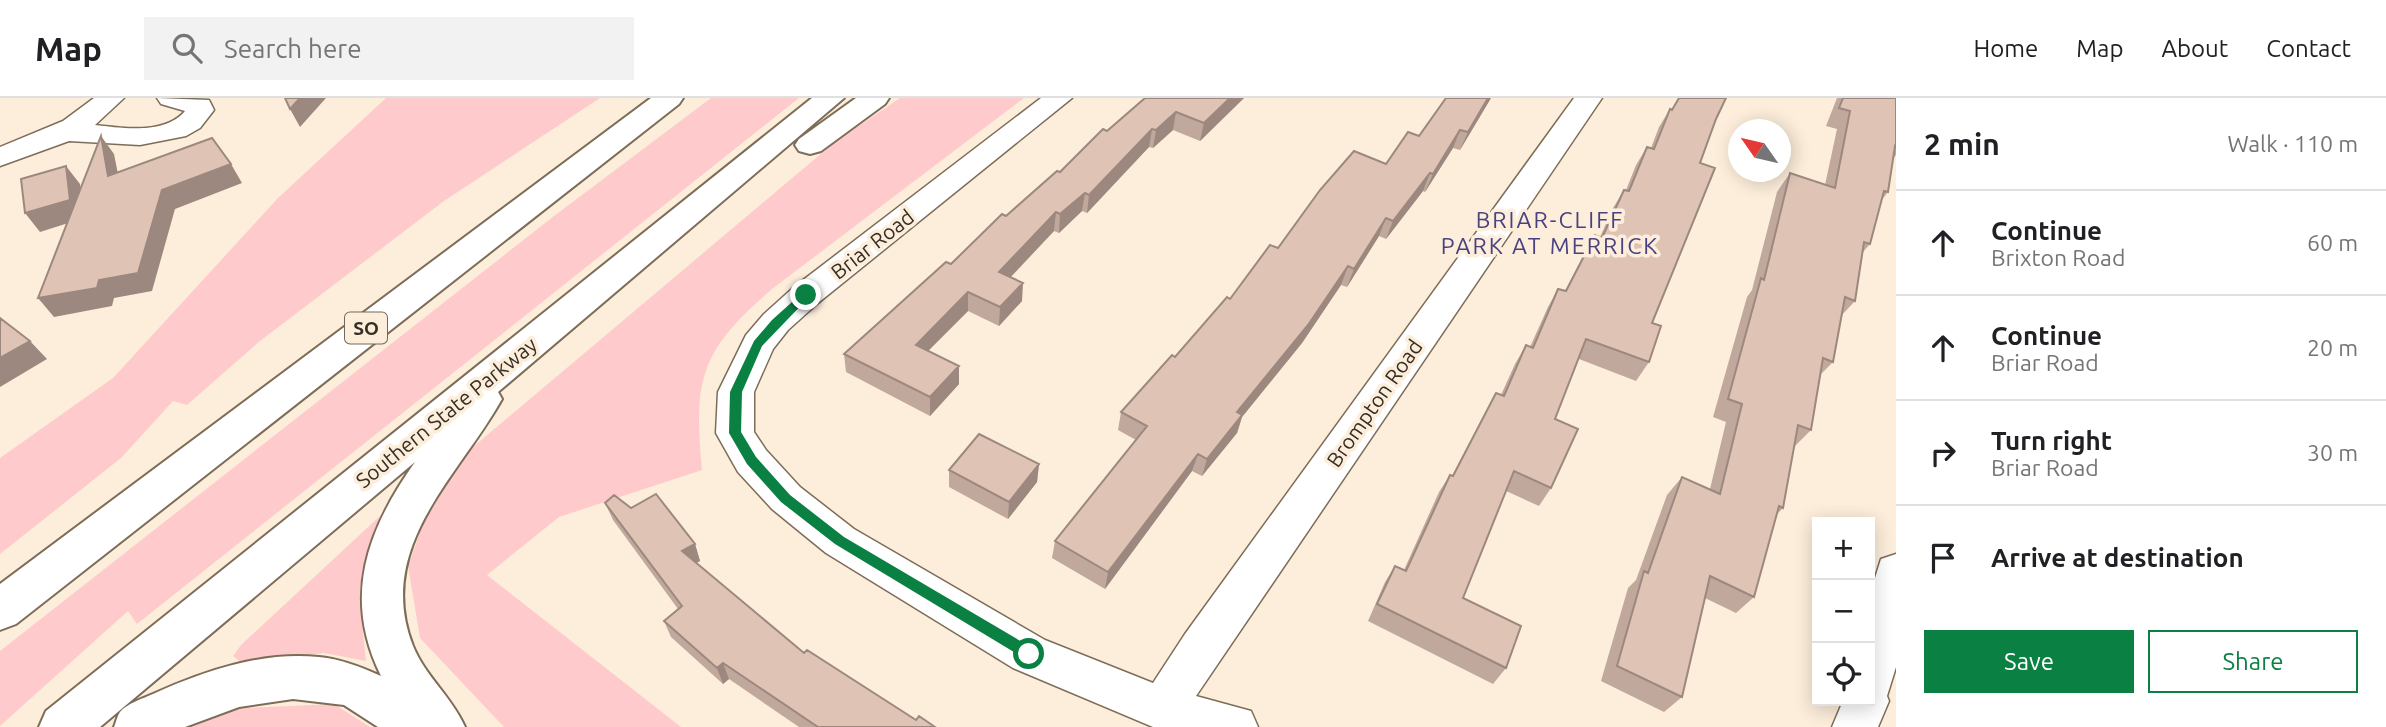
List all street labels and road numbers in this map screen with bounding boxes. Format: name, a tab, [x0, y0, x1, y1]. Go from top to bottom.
street label: Briar Road	[826, 204, 918, 284]
road number: SO	[345, 312, 387, 344]
street label: Southern State Parkway	[351, 332, 541, 492]
street label: Brompton Road	[1321, 335, 1427, 471]

